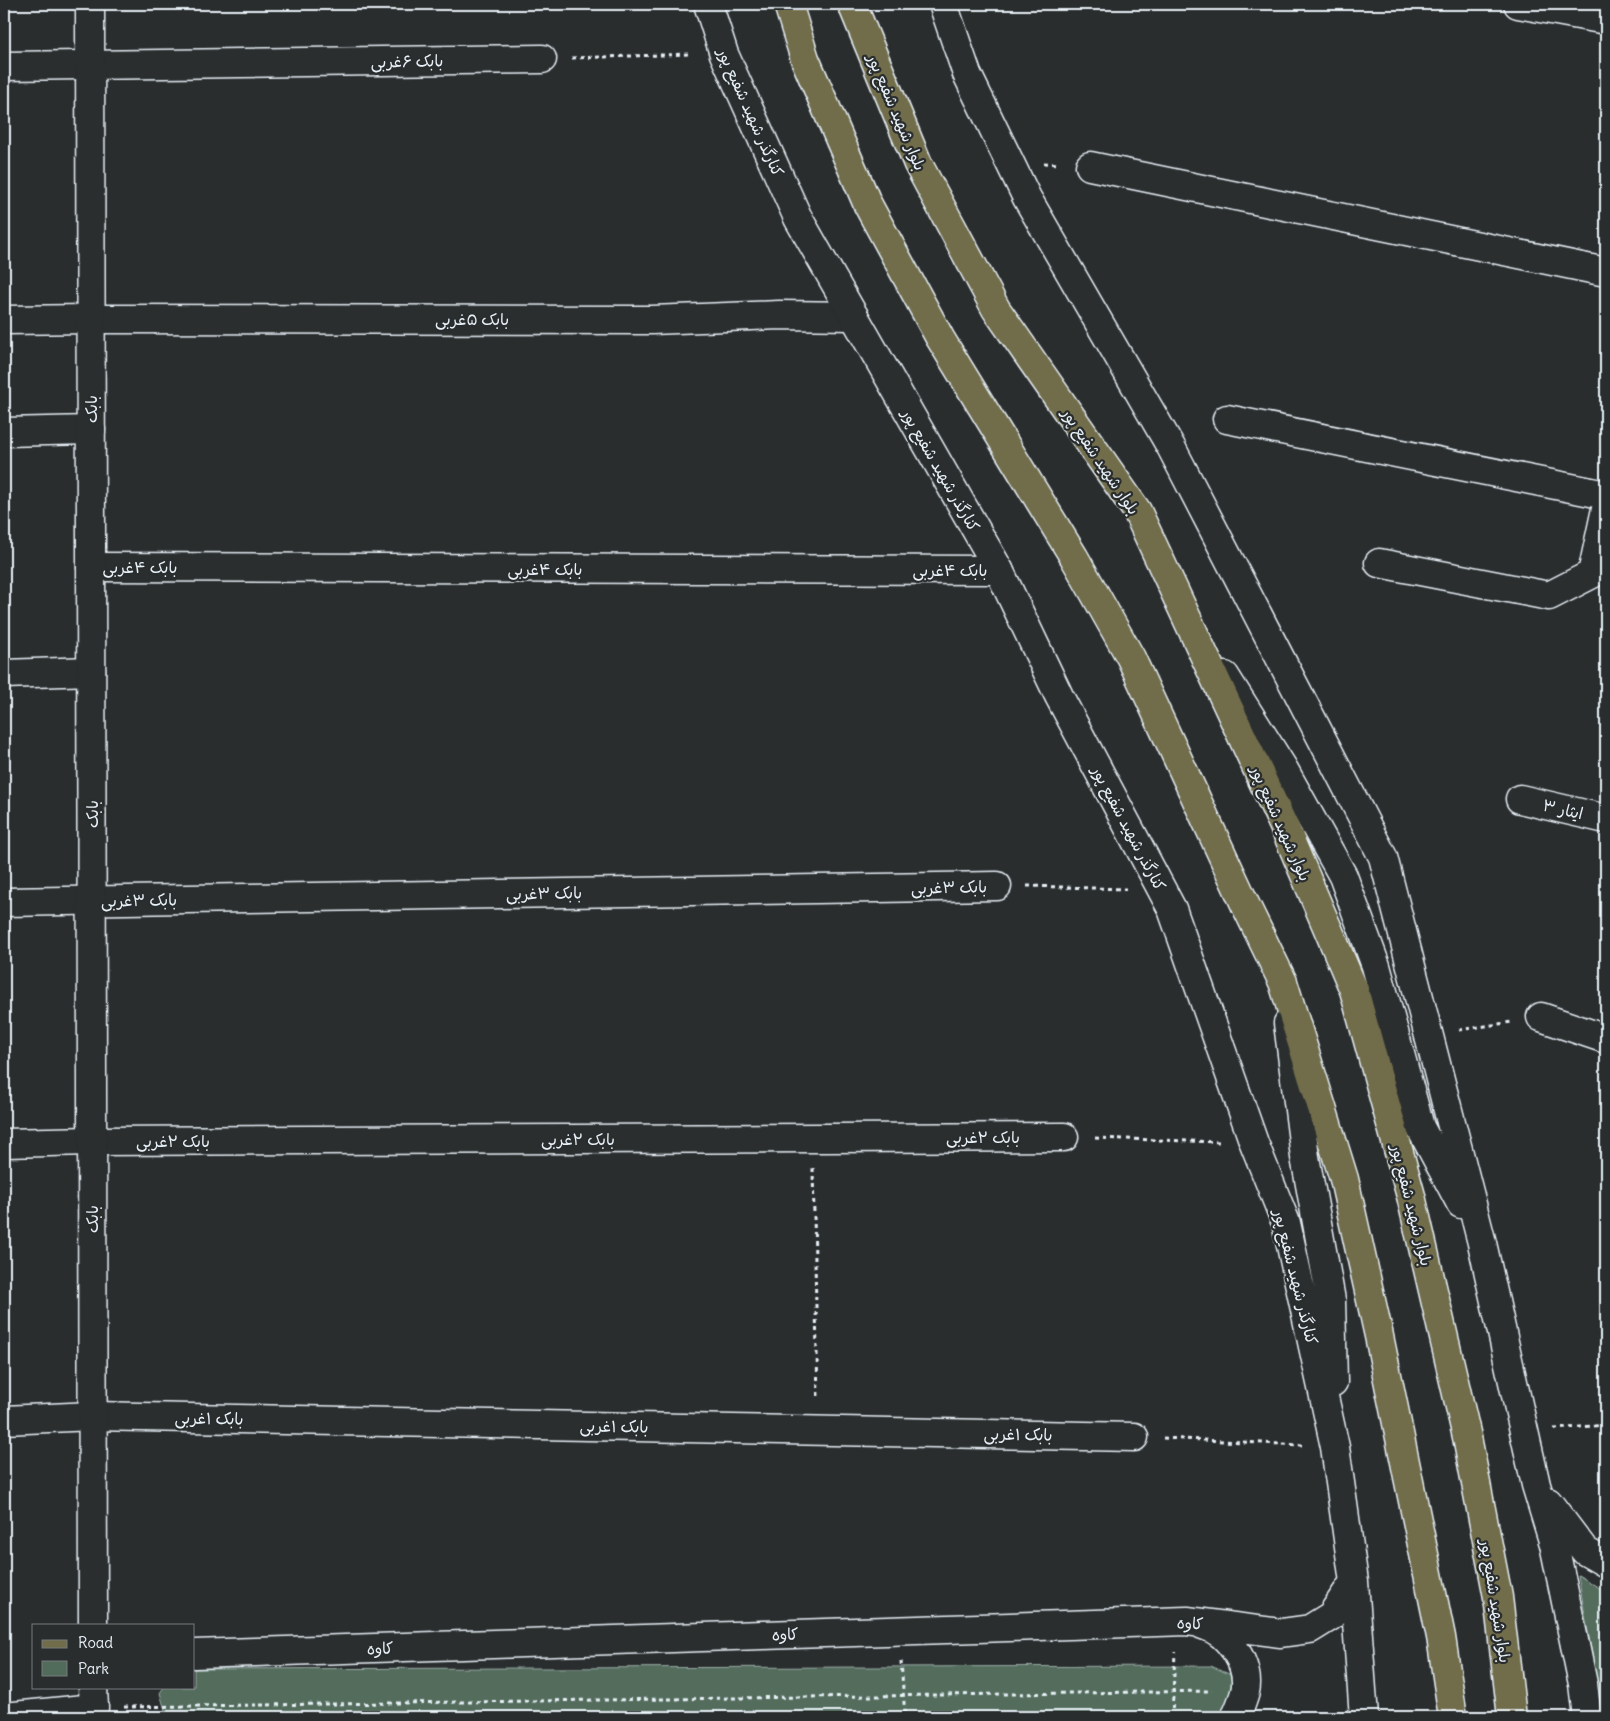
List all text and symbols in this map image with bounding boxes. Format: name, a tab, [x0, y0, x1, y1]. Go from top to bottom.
street label: کنارگذر شهید شفیع پور	[711, 43, 788, 180]
street label: بلوار شهید شفیع پور	[861, 49, 931, 174]
street label: بابک ۶غربی	[370, 50, 444, 73]
street label: بابک ۵غربی	[435, 309, 509, 330]
street label: بابک	[81, 395, 101, 423]
street label: بلوار شهید شفیع پور	[1055, 402, 1144, 519]
street label: کنارگذر شهید شفیع پور	[895, 403, 984, 536]
street label: بابک ۴غربی	[102, 557, 178, 578]
street label: بابک ۴غربی	[507, 559, 583, 580]
street label: بابک ۴غربی	[912, 560, 988, 581]
street label: کنارگذر شهید شفیع پور	[1085, 760, 1170, 895]
street label: بلوار شهید شفیع پور	[1244, 760, 1316, 885]
street label: ایثار ۳	[1541, 795, 1585, 823]
street label: بابک	[82, 800, 102, 828]
street label: بابک ۳غربی	[911, 876, 987, 899]
street label: بابک ۳غربی	[506, 882, 582, 905]
street label: بابک ۳غربی	[101, 889, 177, 912]
street label: بابک ۲غربی	[946, 1127, 1020, 1148]
street label: بابک ۲غربی	[541, 1129, 615, 1150]
street label: بابک ۲غربی	[136, 1131, 210, 1152]
street label: بلوار شهید شفیع پور	[1385, 1140, 1437, 1268]
street label: بابک	[82, 1205, 102, 1233]
street label: کنارگذر شهید شفیع پور	[1267, 1205, 1322, 1347]
street label: بابک ۱غربی	[174, 1407, 244, 1430]
street label: بابک ۱غربی	[579, 1415, 649, 1438]
street label: بابک ۱غربی	[983, 1423, 1053, 1446]
street label: بلوار شهید شفیع پور	[1474, 1536, 1516, 1664]
street label: کاوه	[1176, 1612, 1204, 1634]
legend	[32, 1624, 195, 1688]
street label: کاوه	[771, 1624, 799, 1644]
text: Road	[78, 1633, 113, 1652]
street label: کاوه	[366, 1638, 394, 1658]
text: Park	[78, 1659, 109, 1678]

